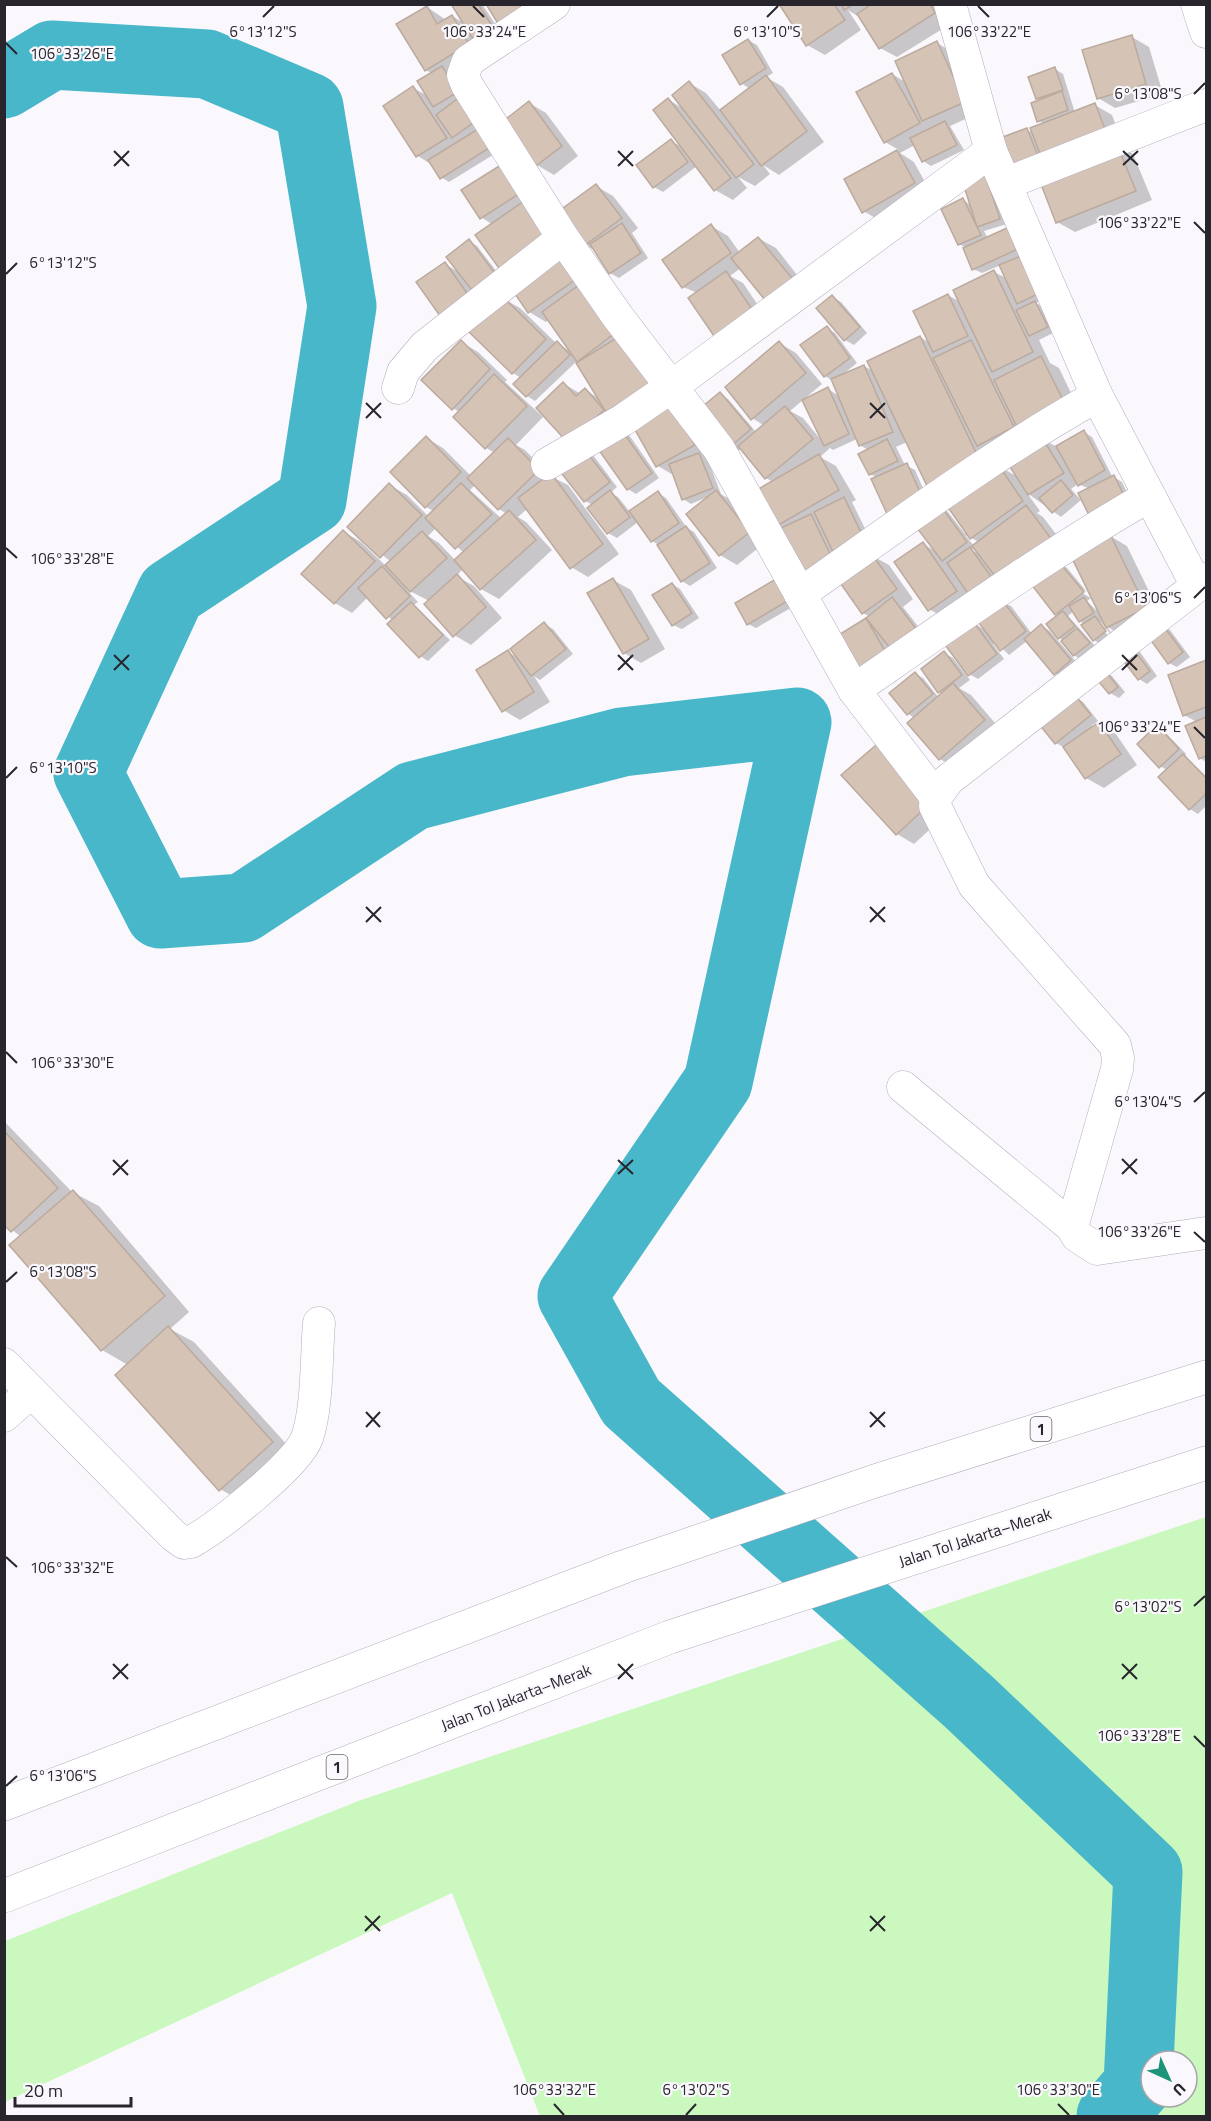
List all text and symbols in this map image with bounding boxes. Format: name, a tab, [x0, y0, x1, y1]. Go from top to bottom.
text: 6°13'12"S	[229, 20, 297, 43]
text: 106°33'24"E	[442, 20, 526, 43]
text: 6°13'10"S	[733, 20, 801, 43]
text: 106°33'22"E	[947, 20, 1031, 43]
text: 106°33'26"E	[30, 42, 114, 65]
text: 6°13'08"S	[1114, 82, 1182, 105]
text: 106°33'22"E	[1097, 211, 1181, 234]
text: 6°13'12"S	[29, 251, 97, 274]
text: 106°33'28"E	[30, 547, 114, 570]
text: 6°13'06"S	[1114, 586, 1182, 609]
text: 106°33'24"E	[1097, 715, 1181, 738]
text: 6°13'10"S	[29, 756, 97, 779]
text: 106°33'30"E	[30, 1051, 114, 1074]
text: 6°13'04"S	[1114, 1090, 1182, 1113]
text: 106°33'26"E	[1097, 1220, 1181, 1243]
text: 6°13'08"S	[29, 1260, 97, 1283]
road number: 1	[1030, 1417, 1052, 1441]
street label: Jalan Tol Jakarta–Merak	[896, 1501, 1055, 1573]
text: 106°33'32"E	[30, 1556, 114, 1579]
text: 6°13'02"S	[1114, 1595, 1182, 1618]
street label: Jalan Tol Jakarta–Merak	[437, 1657, 595, 1737]
text: 106°33'28"E	[1097, 1724, 1181, 1747]
road number: 1	[326, 1755, 348, 1779]
text: 6°13'06"S	[29, 1764, 97, 1787]
north arrow	[1139, 2049, 1199, 2109]
scale bar	[15, 2070, 130, 2108]
text: 20 m	[24, 2077, 63, 2104]
text: U	[1167, 2077, 1192, 2102]
text: 106°33'32"E	[512, 2078, 596, 2101]
text: 6°13'02"S	[662, 2078, 730, 2101]
text: 106°33'30"E	[1016, 2078, 1100, 2101]

